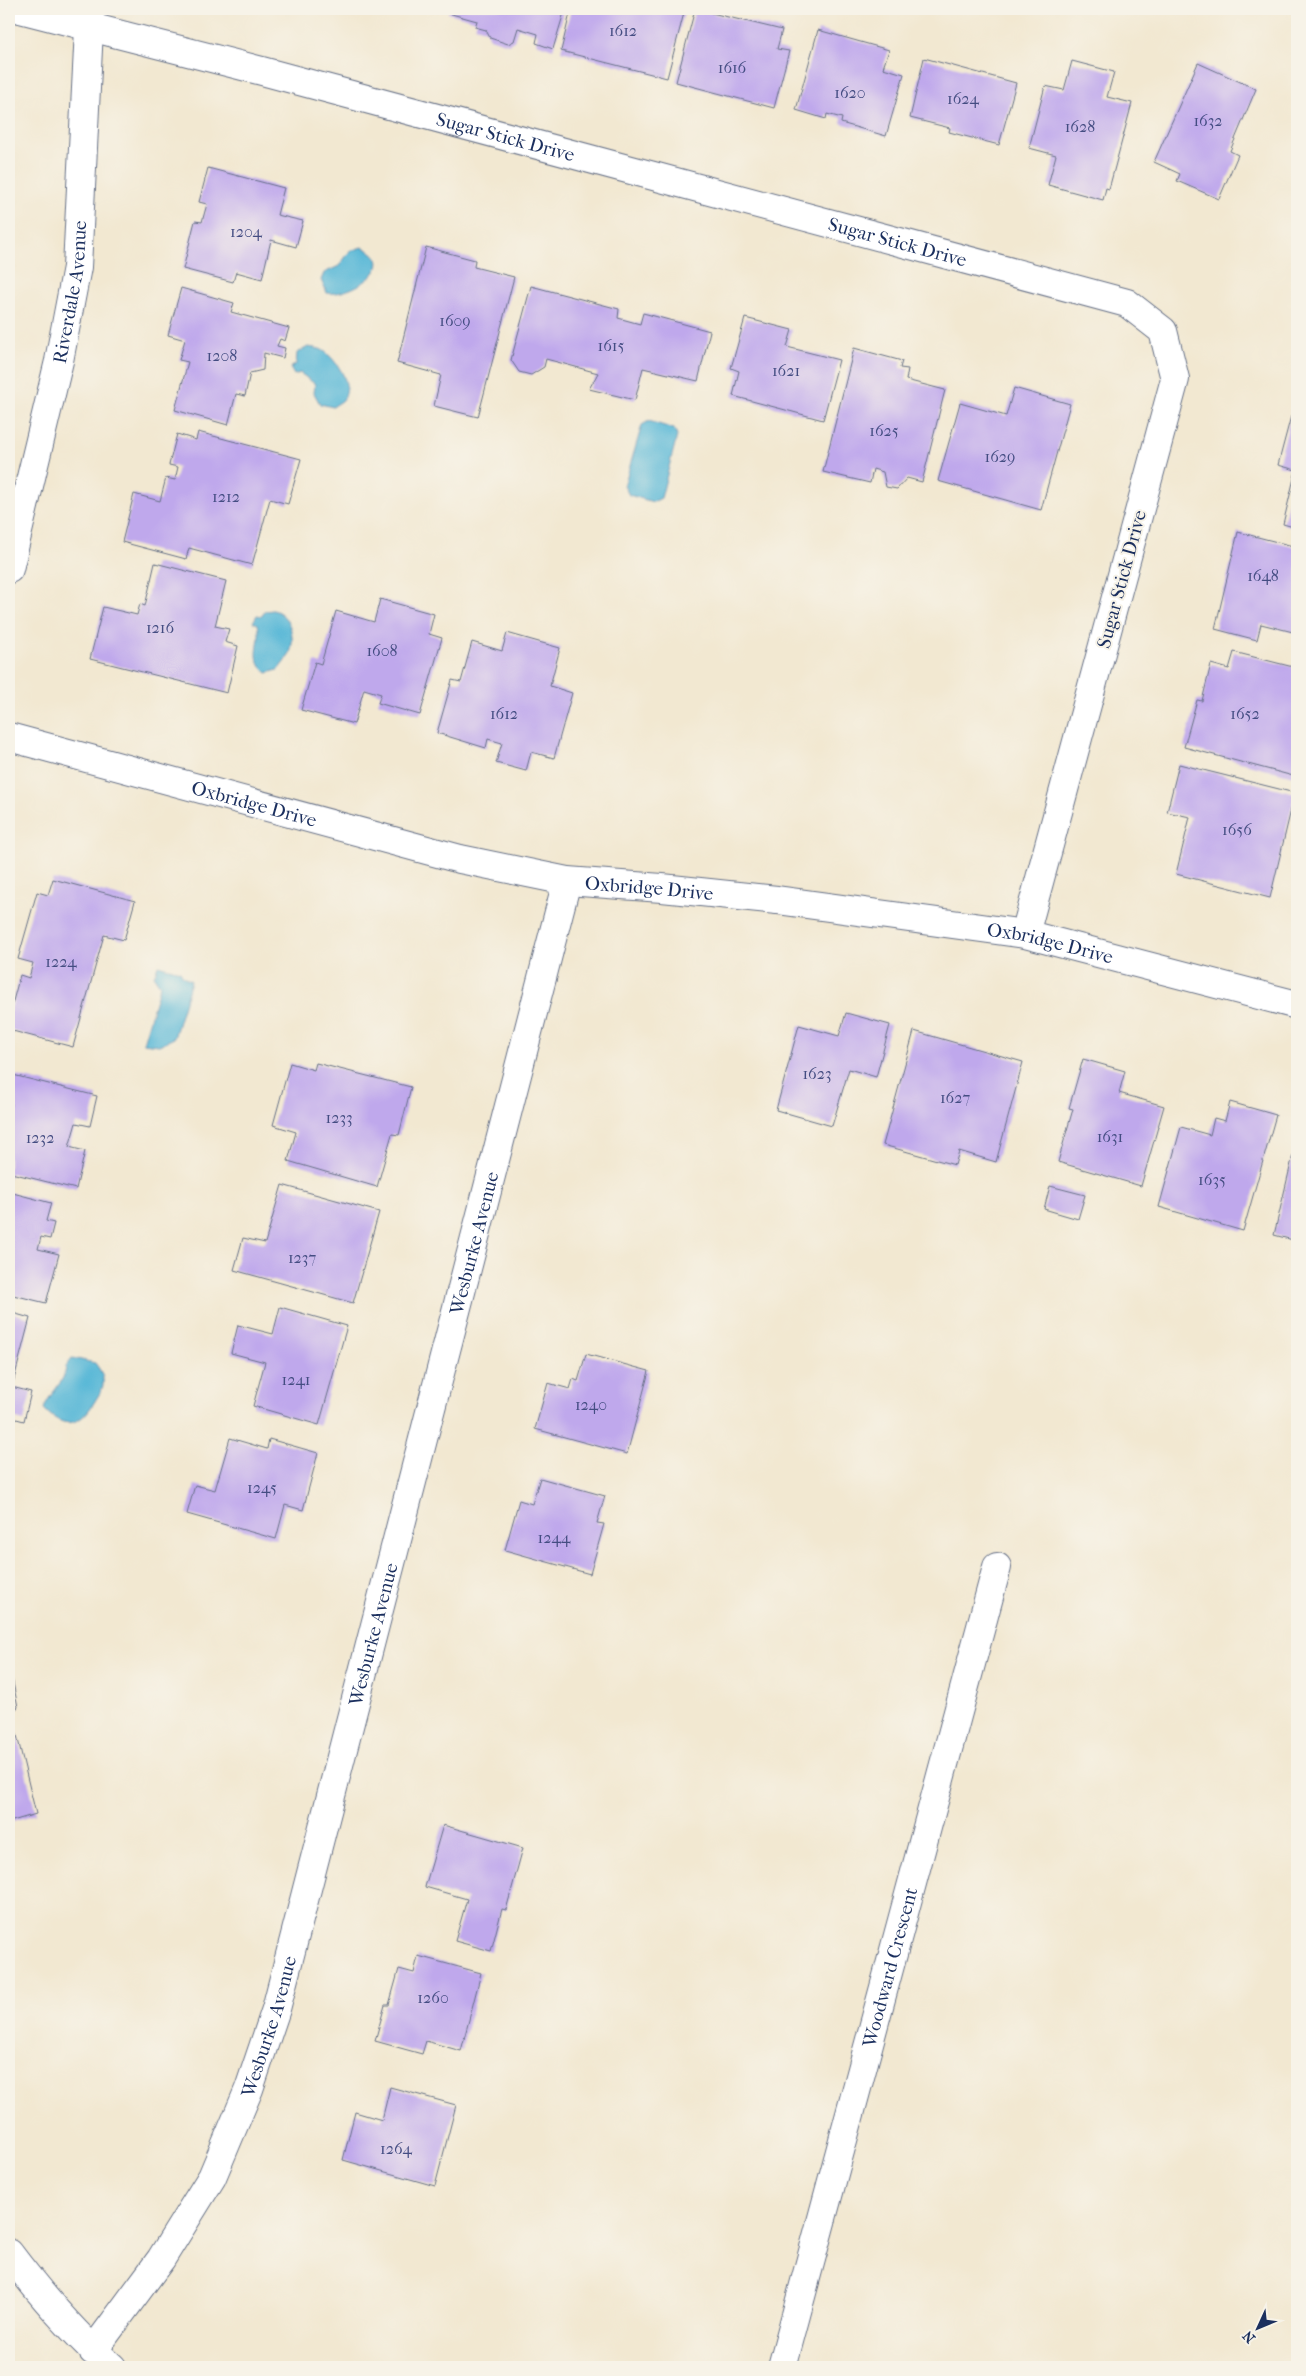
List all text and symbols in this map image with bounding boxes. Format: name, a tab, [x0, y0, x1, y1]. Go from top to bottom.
house number: 1612	[609, 21, 637, 40]
house number: 1616	[718, 58, 747, 77]
house number: 1620	[834, 83, 866, 102]
house number: 1624	[947, 89, 980, 108]
street label: Sugar Stick Drive	[434, 108, 577, 166]
house number: 1632	[1193, 111, 1223, 130]
house number: 1628	[1065, 117, 1095, 136]
street label: Sugar Stick Drive	[826, 213, 969, 272]
street label: Riverdale Avenue	[49, 220, 91, 365]
house number: 1204	[230, 222, 263, 241]
house number: 1609	[439, 311, 471, 330]
house number: 1615	[598, 336, 624, 355]
house number: 1208	[207, 346, 237, 365]
house number: 1621	[772, 361, 800, 380]
house number: 1625	[869, 421, 899, 440]
house number: 1629	[985, 447, 1015, 466]
house number: 1212	[212, 487, 240, 506]
street label: Sugar Stick Drive	[1093, 508, 1151, 651]
house number: 1648	[1247, 566, 1279, 585]
house number: 1216	[146, 618, 174, 637]
house number: 1608	[366, 641, 398, 660]
house number: 1612	[490, 704, 518, 723]
house number: 1652	[1230, 704, 1260, 723]
street label: Oxbridge Drive	[189, 777, 319, 832]
house number: 1656	[1222, 820, 1252, 839]
street label: Oxbridge Drive	[584, 872, 714, 905]
street label: Oxbridge Drive	[986, 919, 1115, 969]
house number: 1224	[45, 952, 77, 971]
house number: 1623	[802, 1064, 832, 1083]
house number: 1627	[940, 1088, 970, 1107]
house number: 1233	[325, 1108, 353, 1127]
house number: 1631	[1097, 1127, 1123, 1146]
house number: 1232	[26, 1128, 54, 1147]
street label: Wesburke Avenue	[445, 1169, 504, 1318]
house number: 1635	[1198, 1170, 1226, 1189]
house number: 1237	[288, 1248, 316, 1267]
house number: 1241	[281, 1370, 311, 1389]
house number: 1240	[575, 1395, 607, 1414]
house number: 1245	[247, 1478, 277, 1497]
house number: 1244	[538, 1528, 571, 1547]
street label: Wesburke Avenue	[344, 1561, 403, 1709]
street label: Woodward Crescent	[858, 1885, 922, 2051]
street label: Wesburke Avenue	[237, 1954, 301, 2101]
house number: 1260	[417, 1988, 449, 2007]
house number: 1264	[380, 2139, 413, 2158]
north arrow	[1234, 2304, 1284, 2354]
text: N	[1239, 2327, 1259, 2346]

